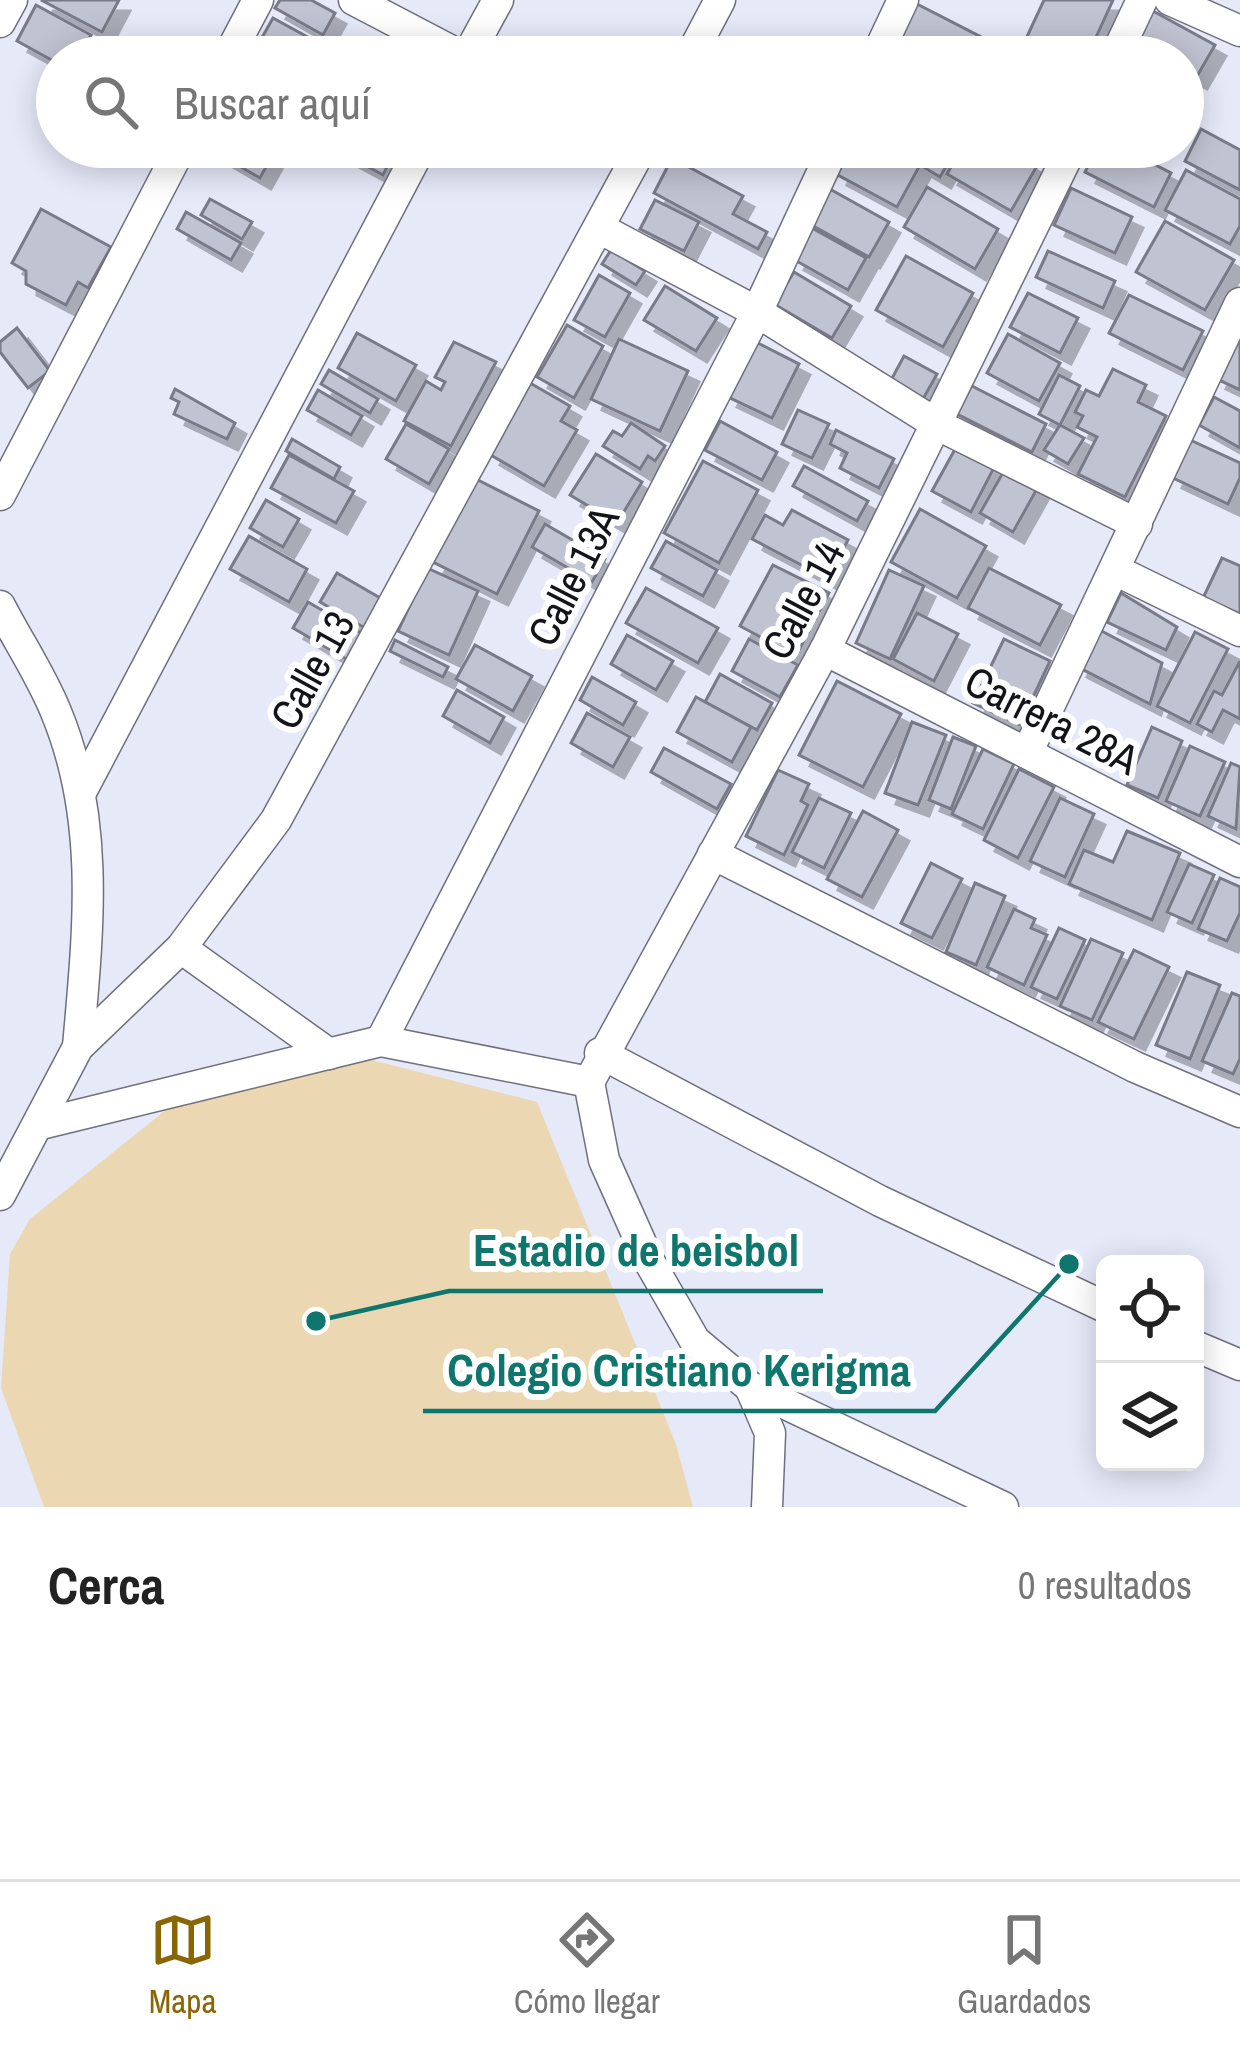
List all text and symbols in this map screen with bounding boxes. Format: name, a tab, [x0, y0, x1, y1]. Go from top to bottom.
search box	[36, 36, 1204, 168]
icon: search	[78, 69, 144, 135]
text: Buscar aquí	[174, 72, 371, 133]
street label: Calle 13A	[514, 496, 632, 655]
street label: Calle 14	[749, 531, 857, 669]
street label: Calle 13	[257, 601, 367, 739]
street label: Carrera 28A	[956, 652, 1149, 788]
callout: Estadio de beisbol	[449, 1210, 823, 1291]
text: Estadio de beisbol	[473, 1219, 799, 1280]
map controls	[1096, 1255, 1204, 1471]
button: locate	[1096, 1255, 1204, 1363]
callout: Colegio Cristiano Kerigma	[423, 1330, 935, 1411]
text: Colegio Cristiano Kerigma	[447, 1339, 911, 1400]
button: layers	[1096, 1363, 1204, 1471]
text: Cerca	[48, 1551, 164, 1620]
text: 0 resultados	[1018, 1559, 1192, 1611]
tab: Mapa	[149, 1907, 216, 2023]
tab: Cómo llegar	[514, 1907, 660, 2023]
tab: Guardados	[957, 1907, 1091, 2023]

